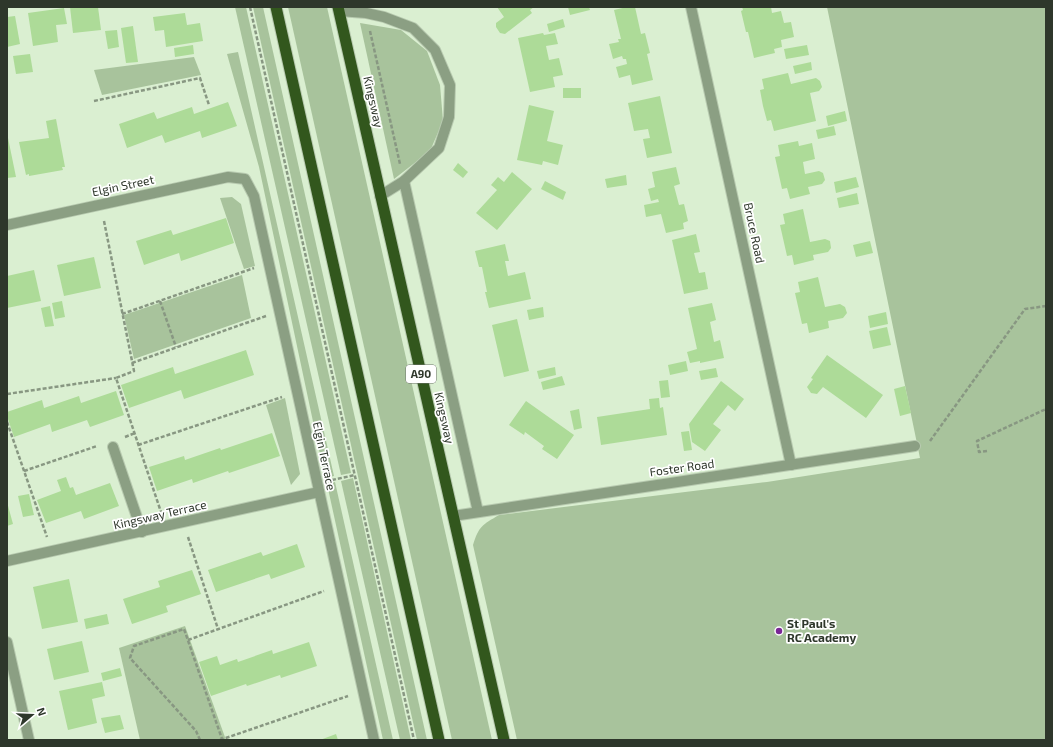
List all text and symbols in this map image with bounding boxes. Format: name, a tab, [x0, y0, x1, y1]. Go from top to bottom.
street label: Kingsway	[361, 75, 387, 130]
street label: Elgin Street	[91, 172, 155, 198]
street label: Bruce Road	[742, 201, 768, 264]
road number: A90	[406, 365, 436, 383]
street label: Kingsway	[432, 391, 458, 446]
street label: Elgin Terrace	[311, 420, 339, 491]
street label: Foster Road	[649, 456, 715, 478]
street label: Kingsway Terrace	[112, 496, 208, 532]
place label: St Paul's RC Academy	[787, 616, 856, 645]
marker: St Paul's RC Academy	[774, 626, 784, 636]
north arrow	[12, 695, 52, 735]
text: N	[34, 706, 49, 718]

